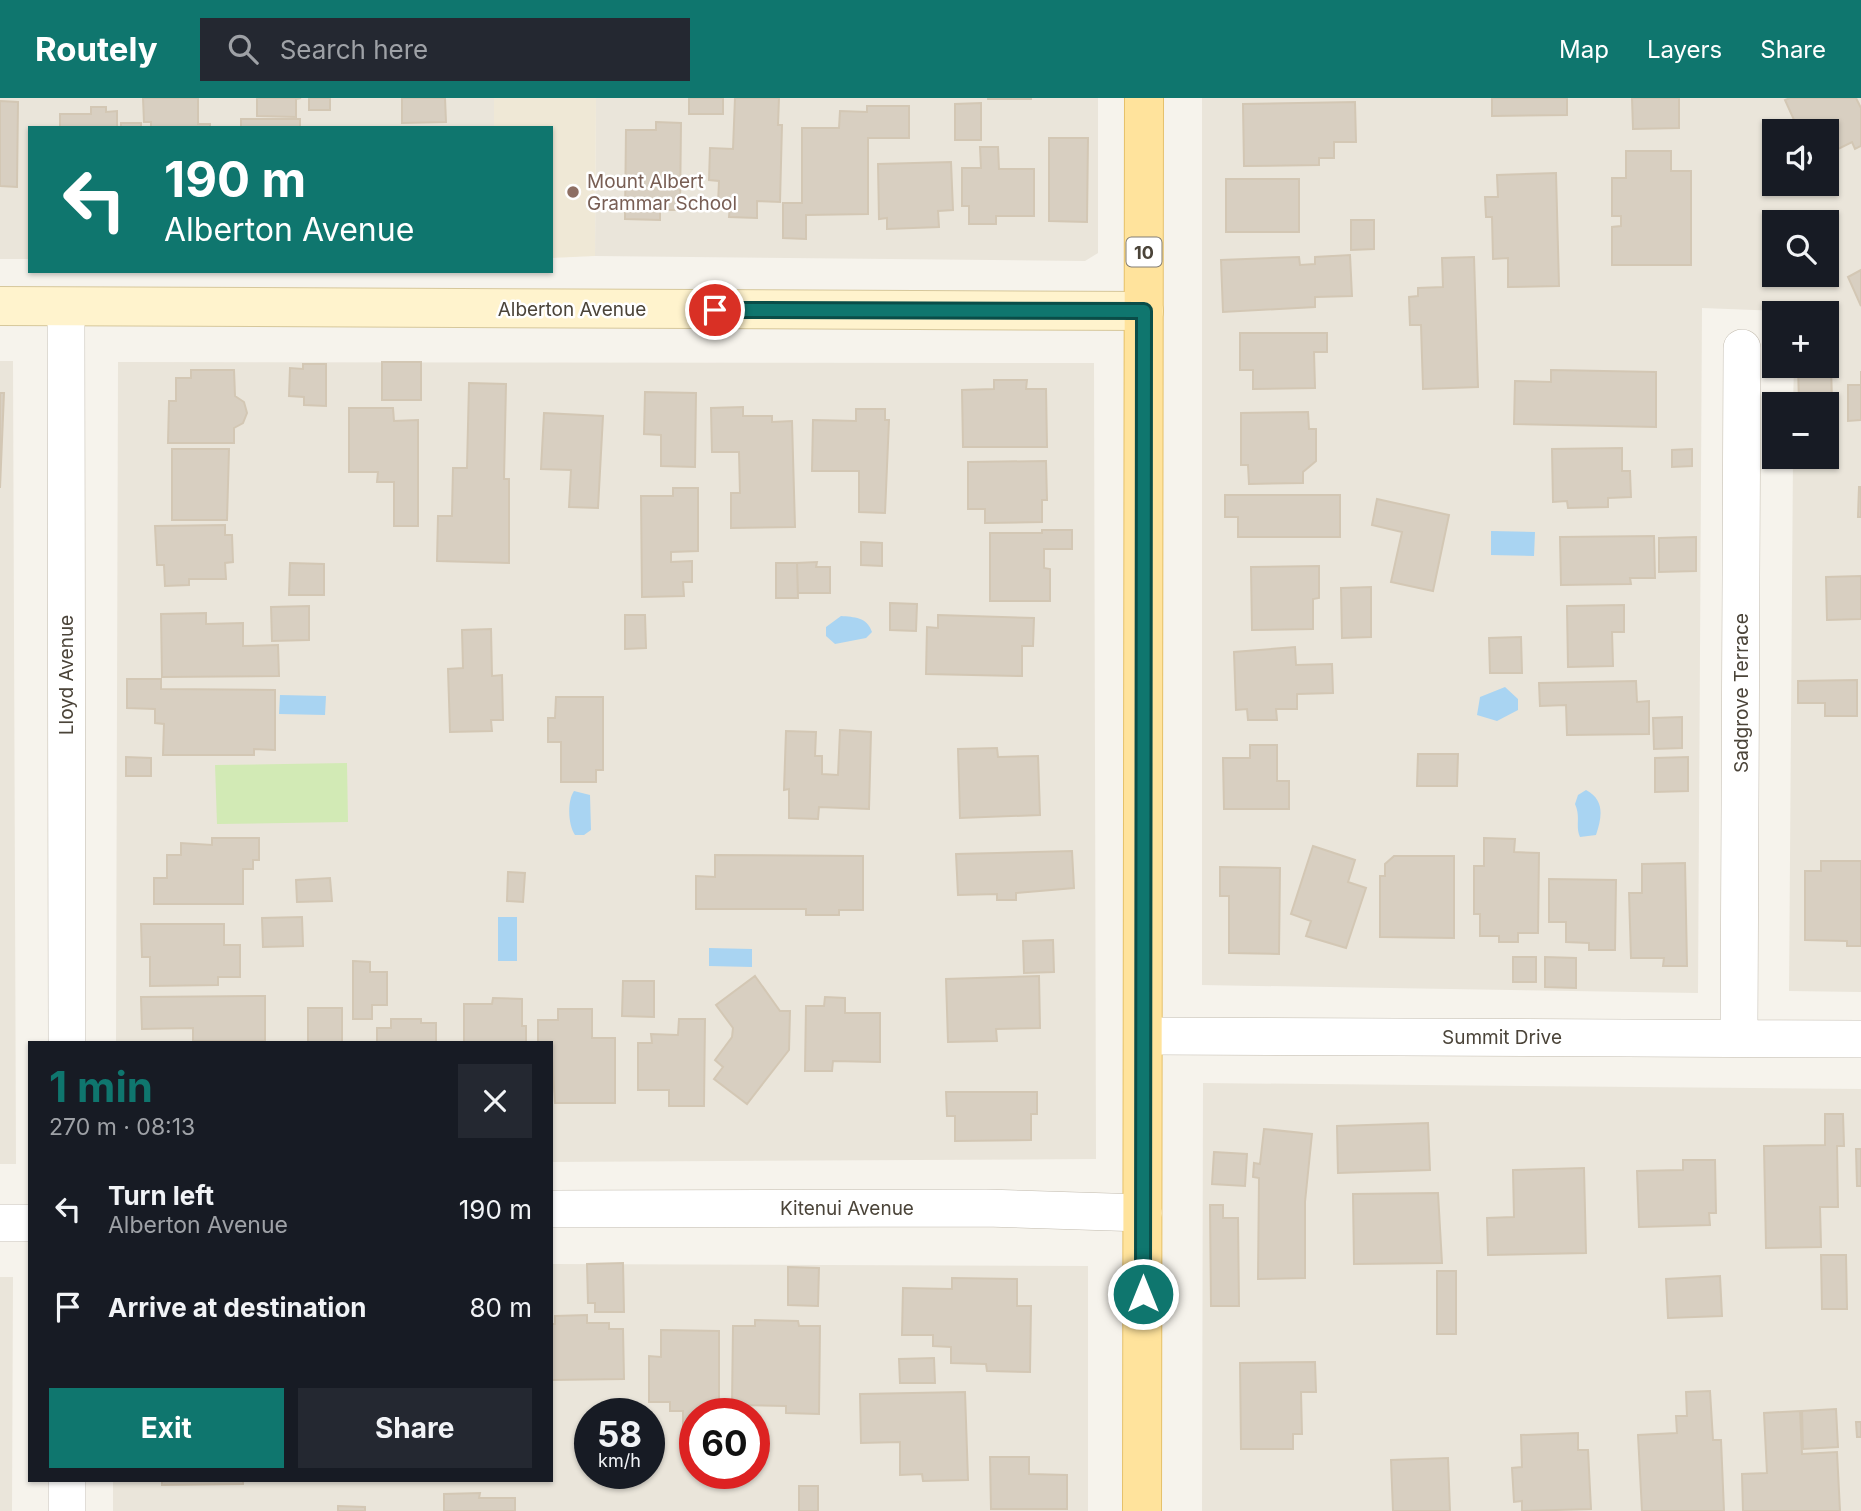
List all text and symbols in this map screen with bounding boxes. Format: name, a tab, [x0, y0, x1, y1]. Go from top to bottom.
search box	[200, 18, 690, 81]
text: Routely	[35, 29, 158, 69]
icon: search	[224, 30, 262, 68]
text: Search here	[280, 34, 428, 65]
text: Map	[1559, 35, 1609, 64]
text: Layers	[1647, 35, 1722, 64]
text: Share	[1760, 35, 1826, 64]
map controls	[1762, 119, 1839, 469]
button: sound	[1762, 119, 1839, 196]
text: 190 m	[164, 150, 306, 209]
icon: left	[49, 154, 140, 245]
place label: Mount Albert Grammar School	[587, 170, 737, 215]
marker: Mount Albert Grammar School	[565, 184, 581, 200]
text: Alberton Avenue	[164, 210, 414, 249]
button: search	[1762, 210, 1839, 287]
road number: 10	[1126, 238, 1162, 266]
pin	[685, 280, 745, 340]
icon: arrive	[696, 291, 734, 329]
street label: Alberton Avenue	[498, 298, 646, 321]
button: +	[1762, 301, 1839, 378]
button: −	[1762, 392, 1839, 469]
street label: Sadgrove Terrace	[1730, 613, 1753, 773]
street label: Lloyd Avenue	[55, 615, 78, 735]
street label: Summit Drive	[1442, 1026, 1562, 1049]
text: 1 min	[49, 1061, 153, 1112]
button: close	[458, 1064, 532, 1138]
text: 270 m · 08:13	[49, 1113, 195, 1141]
text: Turn left	[108, 1180, 214, 1211]
icon: left	[49, 1190, 87, 1228]
text: 190 m	[459, 1194, 532, 1225]
street label: Kitenui Avenue	[780, 1197, 914, 1220]
text: Alberton Avenue	[108, 1211, 288, 1239]
position arrow	[1106, 1257, 1180, 1331]
icon: arrive	[49, 1288, 87, 1326]
text: Arrive at destination	[108, 1292, 367, 1323]
text: 80 m	[469, 1292, 532, 1323]
button: Exit	[49, 1388, 284, 1468]
button: Share	[298, 1388, 532, 1468]
speed limit sign: 60	[679, 1398, 770, 1489]
text: 58	[597, 1413, 642, 1455]
text: km/h	[598, 1450, 641, 1471]

